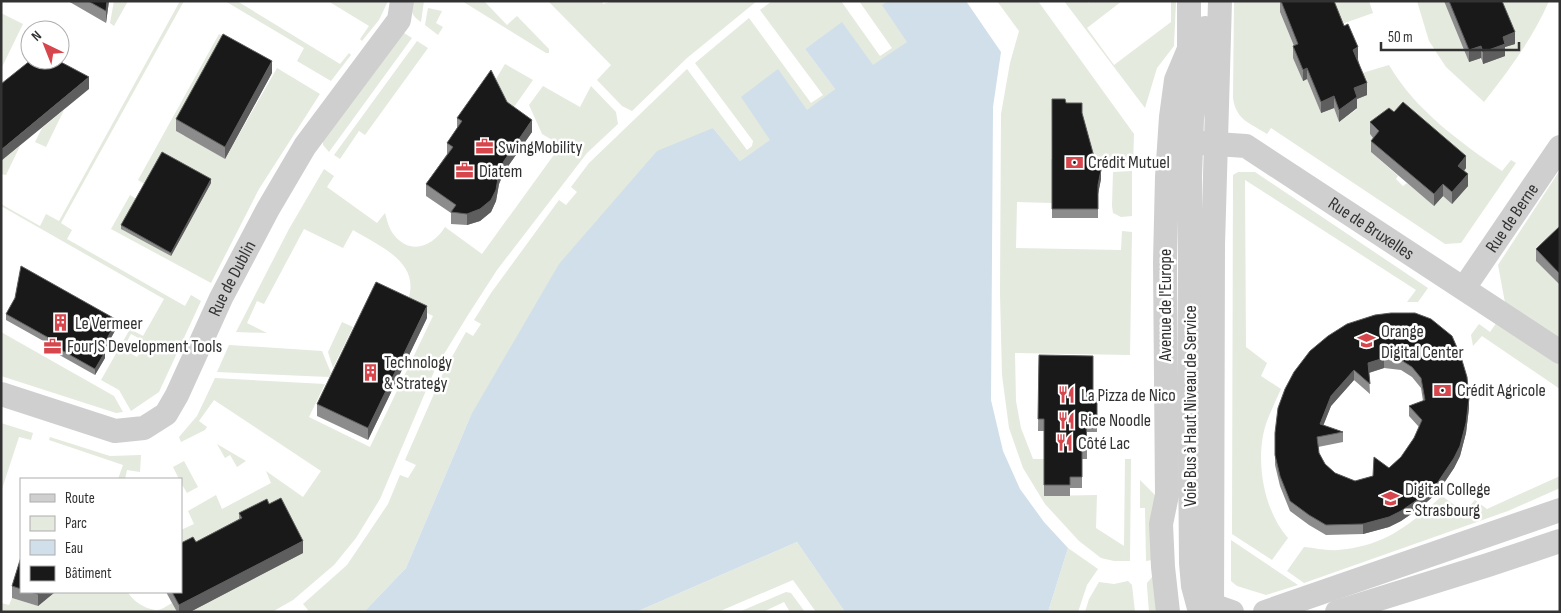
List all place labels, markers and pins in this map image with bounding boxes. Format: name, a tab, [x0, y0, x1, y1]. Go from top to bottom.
office icon: SwingMobility	[474, 137, 494, 157]
place label: SwingMobility	[498, 137, 583, 158]
bank icon: Crédit Mutuel	[1064, 152, 1084, 172]
place label: Crédit Mutuel	[1088, 152, 1170, 173]
office icon: Diatem	[455, 161, 475, 181]
place label: Diatem	[479, 161, 522, 182]
building icon: Le Vermeer	[51, 313, 71, 333]
place label: Le Vermeer	[75, 313, 143, 334]
place label: Orange Digital Center	[1381, 321, 1464, 363]
school or university icon: Orange Digital Center	[1357, 331, 1377, 351]
office icon: FourJS Development Tools	[43, 336, 63, 356]
place label: FourJS Development Tools	[67, 336, 222, 357]
place label: Technology & Strategy	[384, 352, 452, 394]
building icon: Technology & Strategy	[360, 362, 380, 382]
bank icon: Crédit Agricole	[1433, 380, 1453, 400]
place label: Crédit Agricole	[1457, 380, 1546, 401]
restaurant icon: La Pizza de Nico	[1057, 385, 1077, 405]
place label: La Pizza de Nico	[1081, 385, 1176, 406]
restaurant icon: Rice Noodle	[1056, 410, 1076, 430]
place label: Rice Noodle	[1080, 410, 1151, 431]
restaurant icon: Côté Lac	[1054, 433, 1074, 453]
place label: Côté Lac	[1078, 433, 1130, 454]
place label: Digital College - Strasbourg	[1405, 479, 1491, 521]
school or university icon: Digital College - Strasbourg	[1381, 489, 1401, 509]

